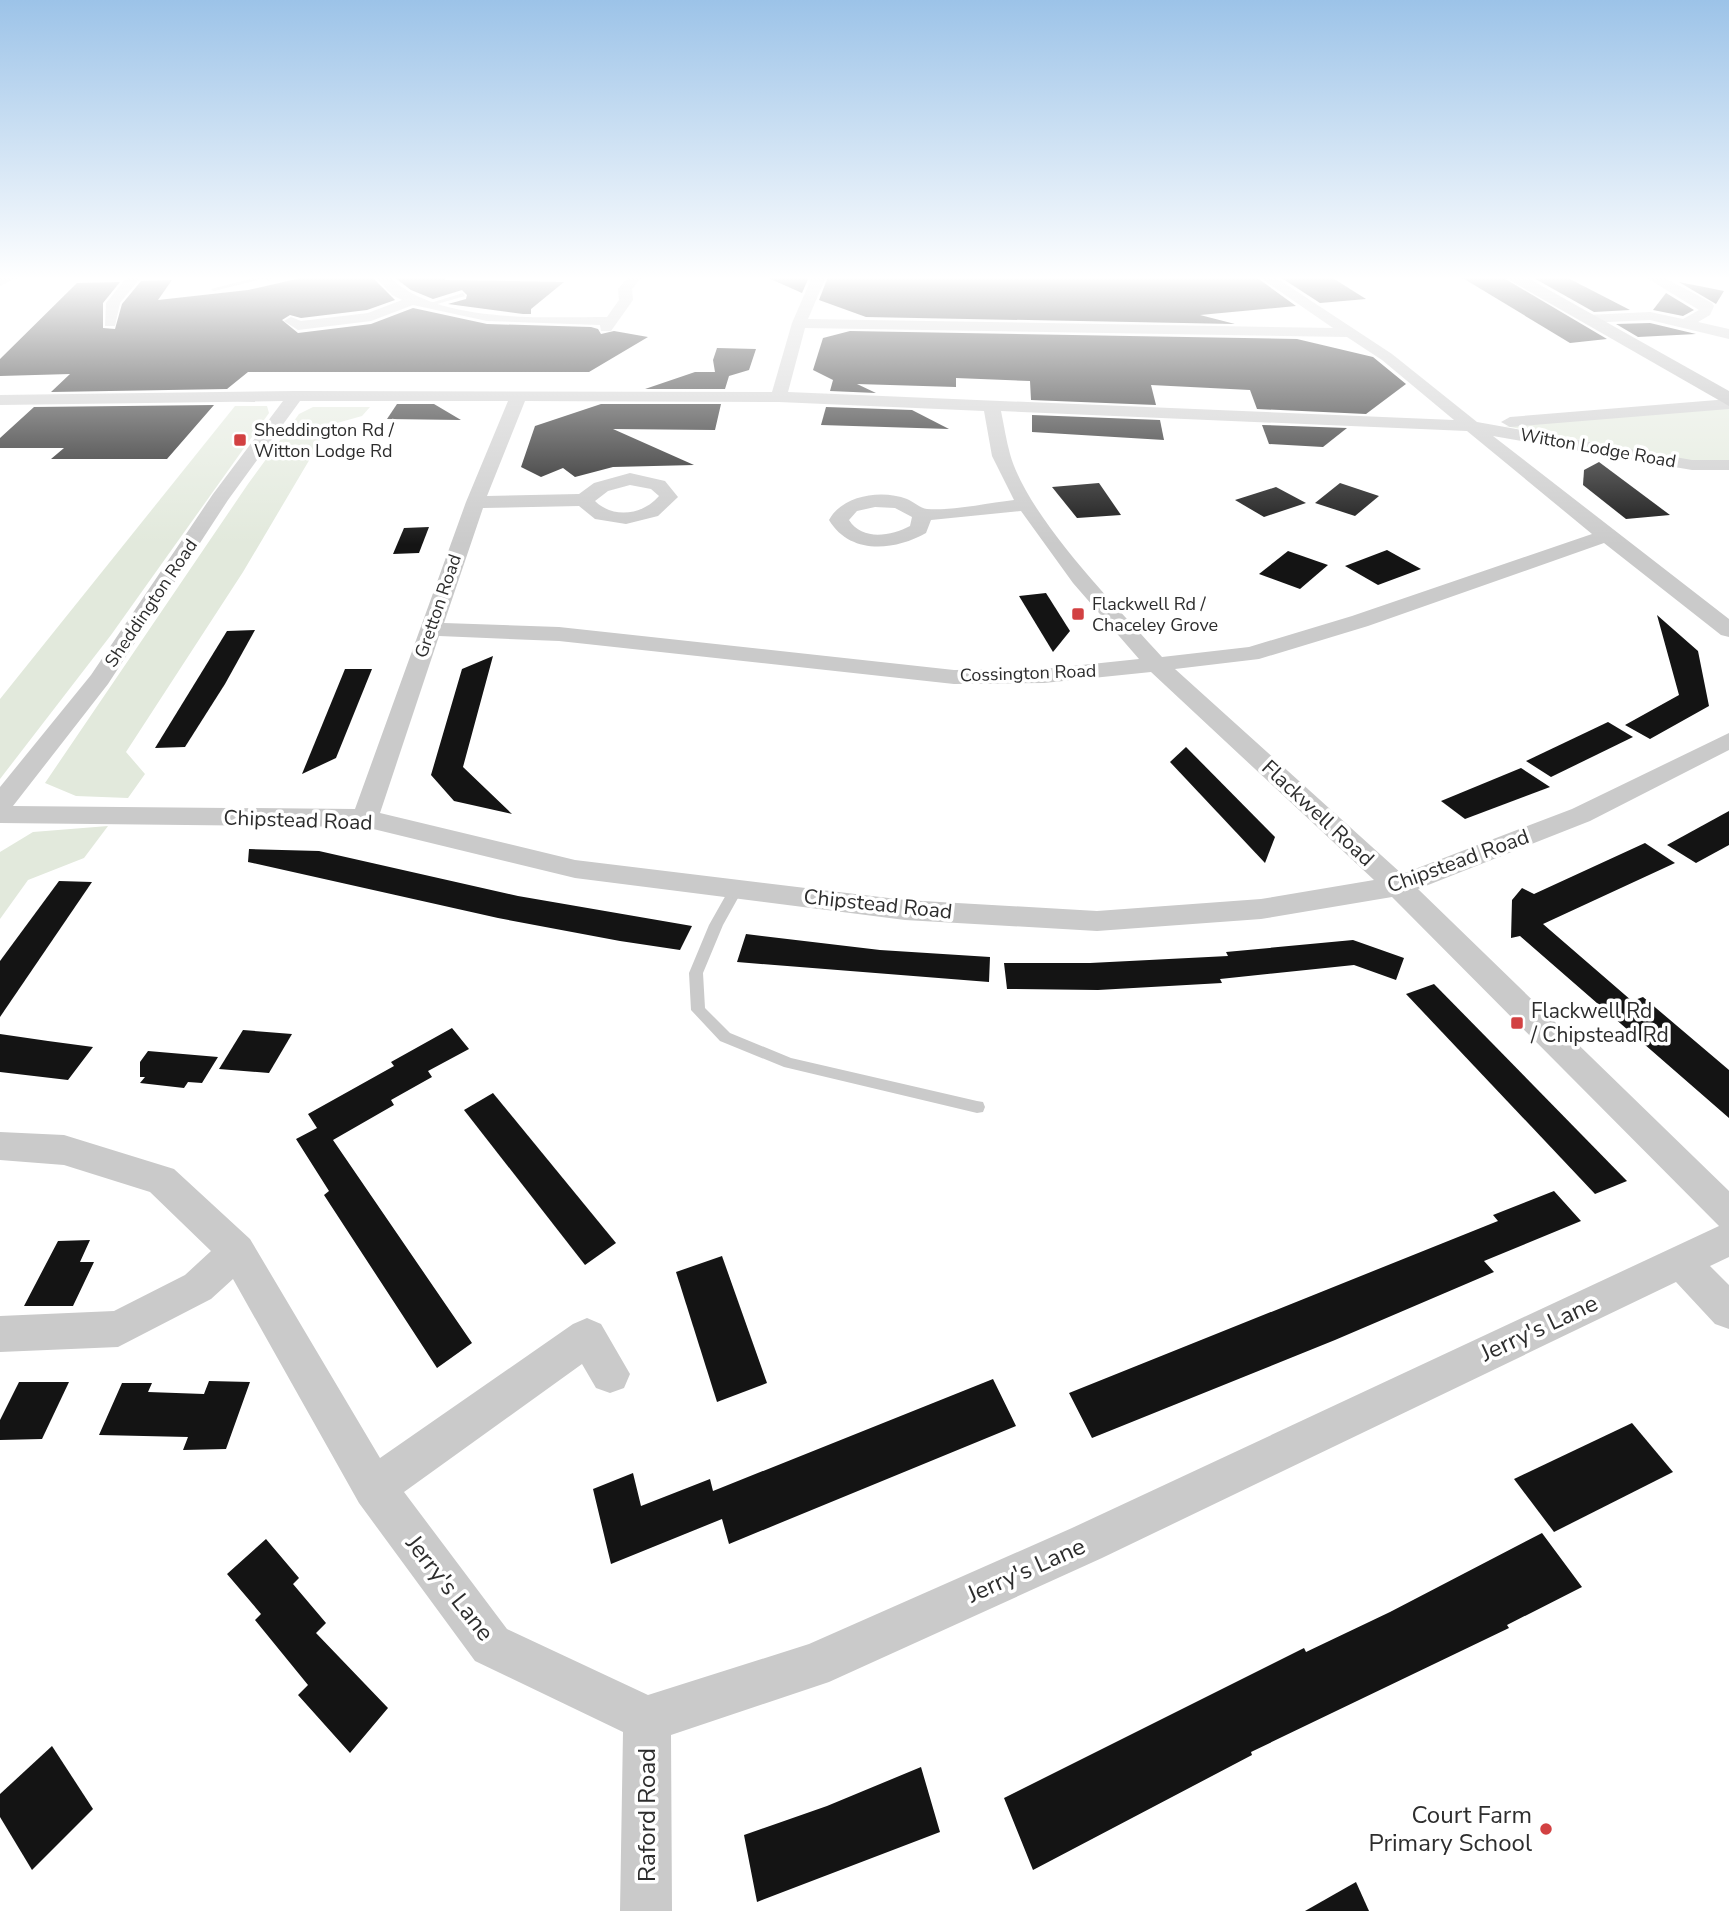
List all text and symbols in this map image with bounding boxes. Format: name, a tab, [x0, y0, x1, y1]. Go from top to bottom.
place label: Sheddington Rd / Witton Lodge Rd	[254, 418, 395, 463]
street label: Witton Lodge Road	[1518, 422, 1678, 474]
marker: Sheddington Rd / Witton Lodge Rd	[232, 432, 248, 448]
street label: Sheddington Road	[99, 534, 203, 672]
street label: Gretton Road	[409, 551, 467, 661]
place label: Flackwell Rd / Chaceley Grove	[1092, 592, 1218, 637]
marker: Flackwell Rd / Chaceley Grove	[1070, 606, 1086, 622]
street label: Cossington Road	[959, 659, 1097, 687]
street label: Flackwell Road	[1256, 754, 1380, 872]
street label: Chipstead Road	[223, 803, 373, 837]
street label: Chipstead Road	[1383, 822, 1533, 900]
street label: Chipstead Road	[802, 882, 954, 926]
place label: Flackwell Rd / Chipstead Rd	[1530, 997, 1669, 1049]
marker: Flackwell Rd / Chipstead Rd	[1509, 1015, 1525, 1031]
street label: Jerry's Lane	[1474, 1287, 1603, 1370]
street label: Jerry's Lane	[398, 1528, 501, 1647]
street label: Jerry's Lane	[961, 1530, 1090, 1611]
street label: Raford Road	[631, 1748, 663, 1882]
place label: Court Farm Primary School	[1369, 1799, 1532, 1859]
marker: Court Farm Primary School	[1538, 1821, 1554, 1837]

